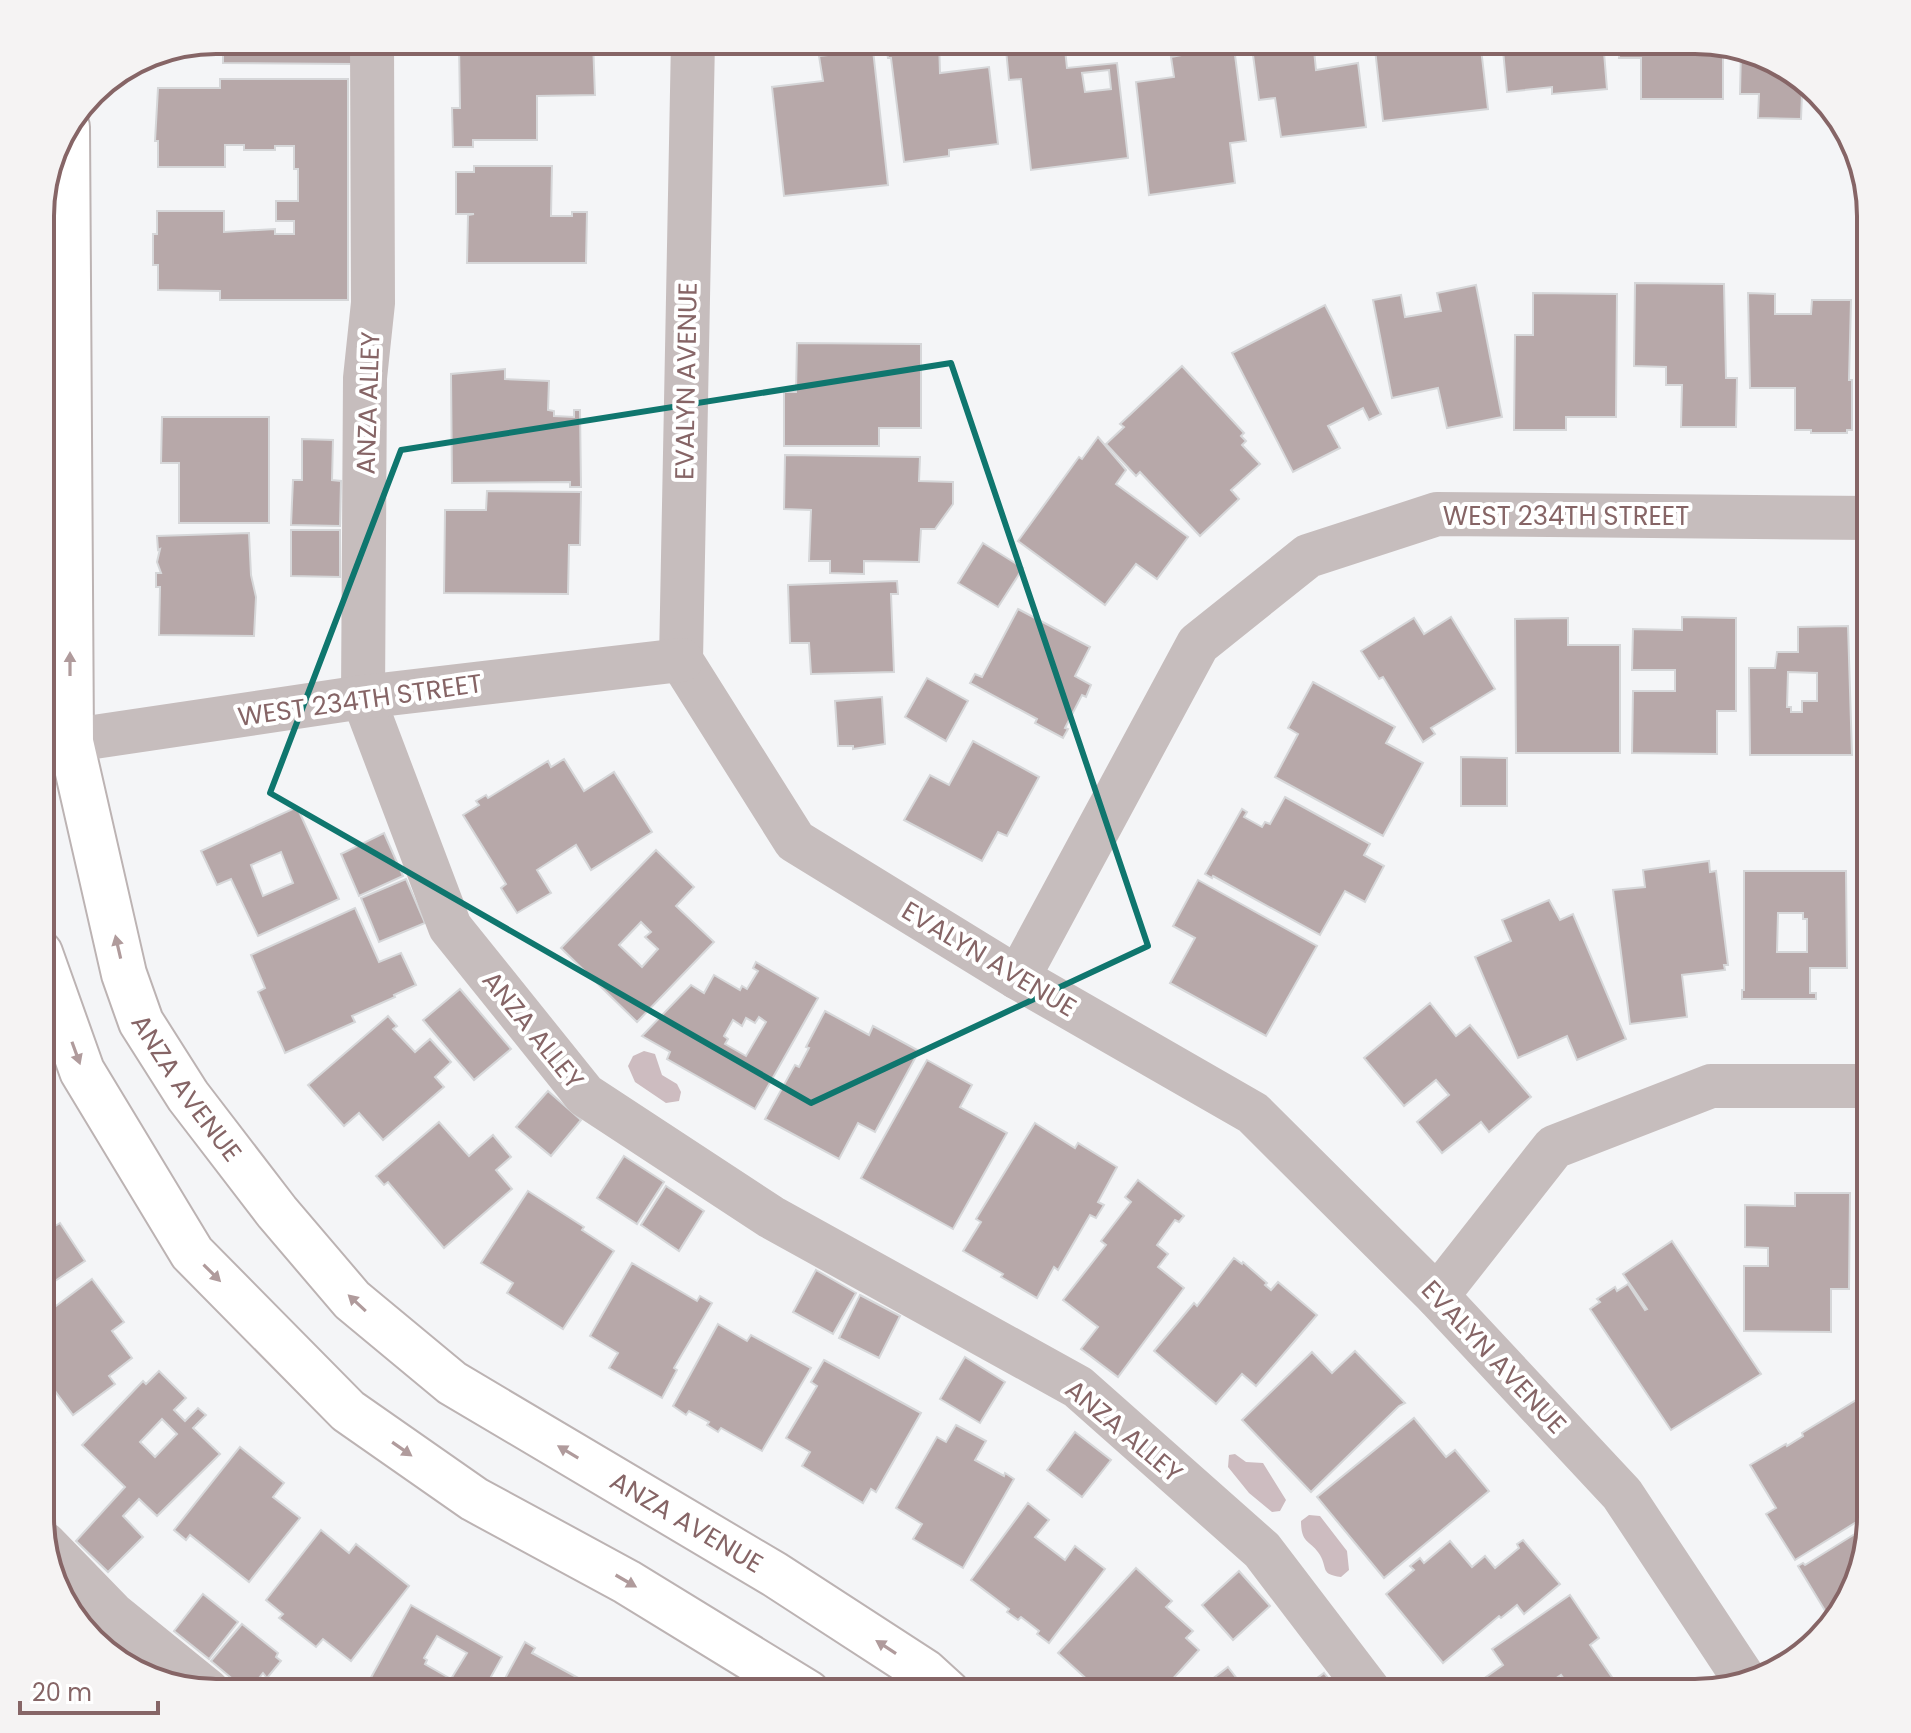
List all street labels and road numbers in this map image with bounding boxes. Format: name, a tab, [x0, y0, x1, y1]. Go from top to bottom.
street label: EVALYN AVENUE	[666, 282, 706, 480]
street label: ANZA ALLEY	[348, 331, 388, 475]
street label: WEST 234TH STREET	[1443, 498, 1689, 534]
street label: WEST 234TH STREET	[235, 665, 485, 735]
street label: EVALYN AVENUE	[895, 893, 1083, 1025]
street label: ANZA ALLEY	[474, 963, 592, 1097]
street label: ANZA AVENUE	[123, 1007, 250, 1169]
street label: EVALYN AVENUE	[1413, 1272, 1575, 1442]
street label: ANZA ALLEY	[1058, 1371, 1190, 1491]
street label: ANZA AVENUE	[603, 1463, 770, 1581]

